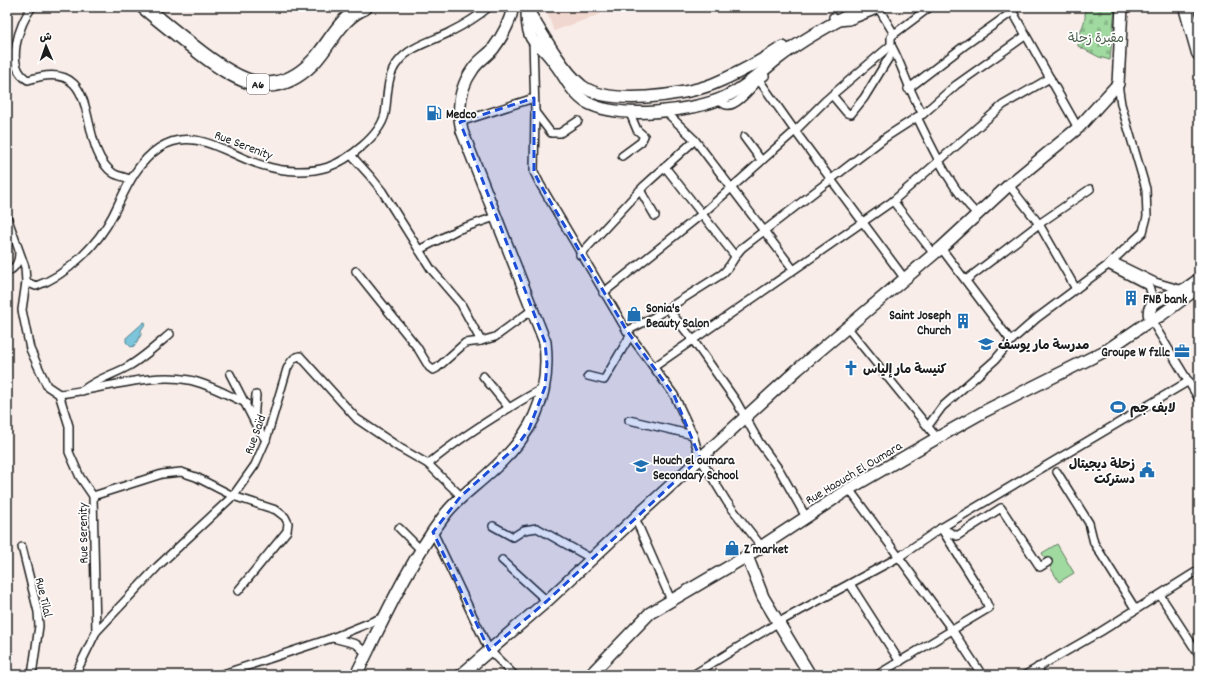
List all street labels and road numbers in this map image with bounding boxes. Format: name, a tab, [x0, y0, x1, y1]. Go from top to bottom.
road number: A6	[247, 74, 269, 94]
street label: Rue Serenity	[211, 127, 276, 166]
street label: Rue Saïd	[240, 412, 272, 457]
street label: Rue Haouch El Oumara	[802, 437, 907, 511]
street label: Rue Serenity	[74, 502, 95, 564]
street label: Rue Tilal	[29, 576, 56, 619]

